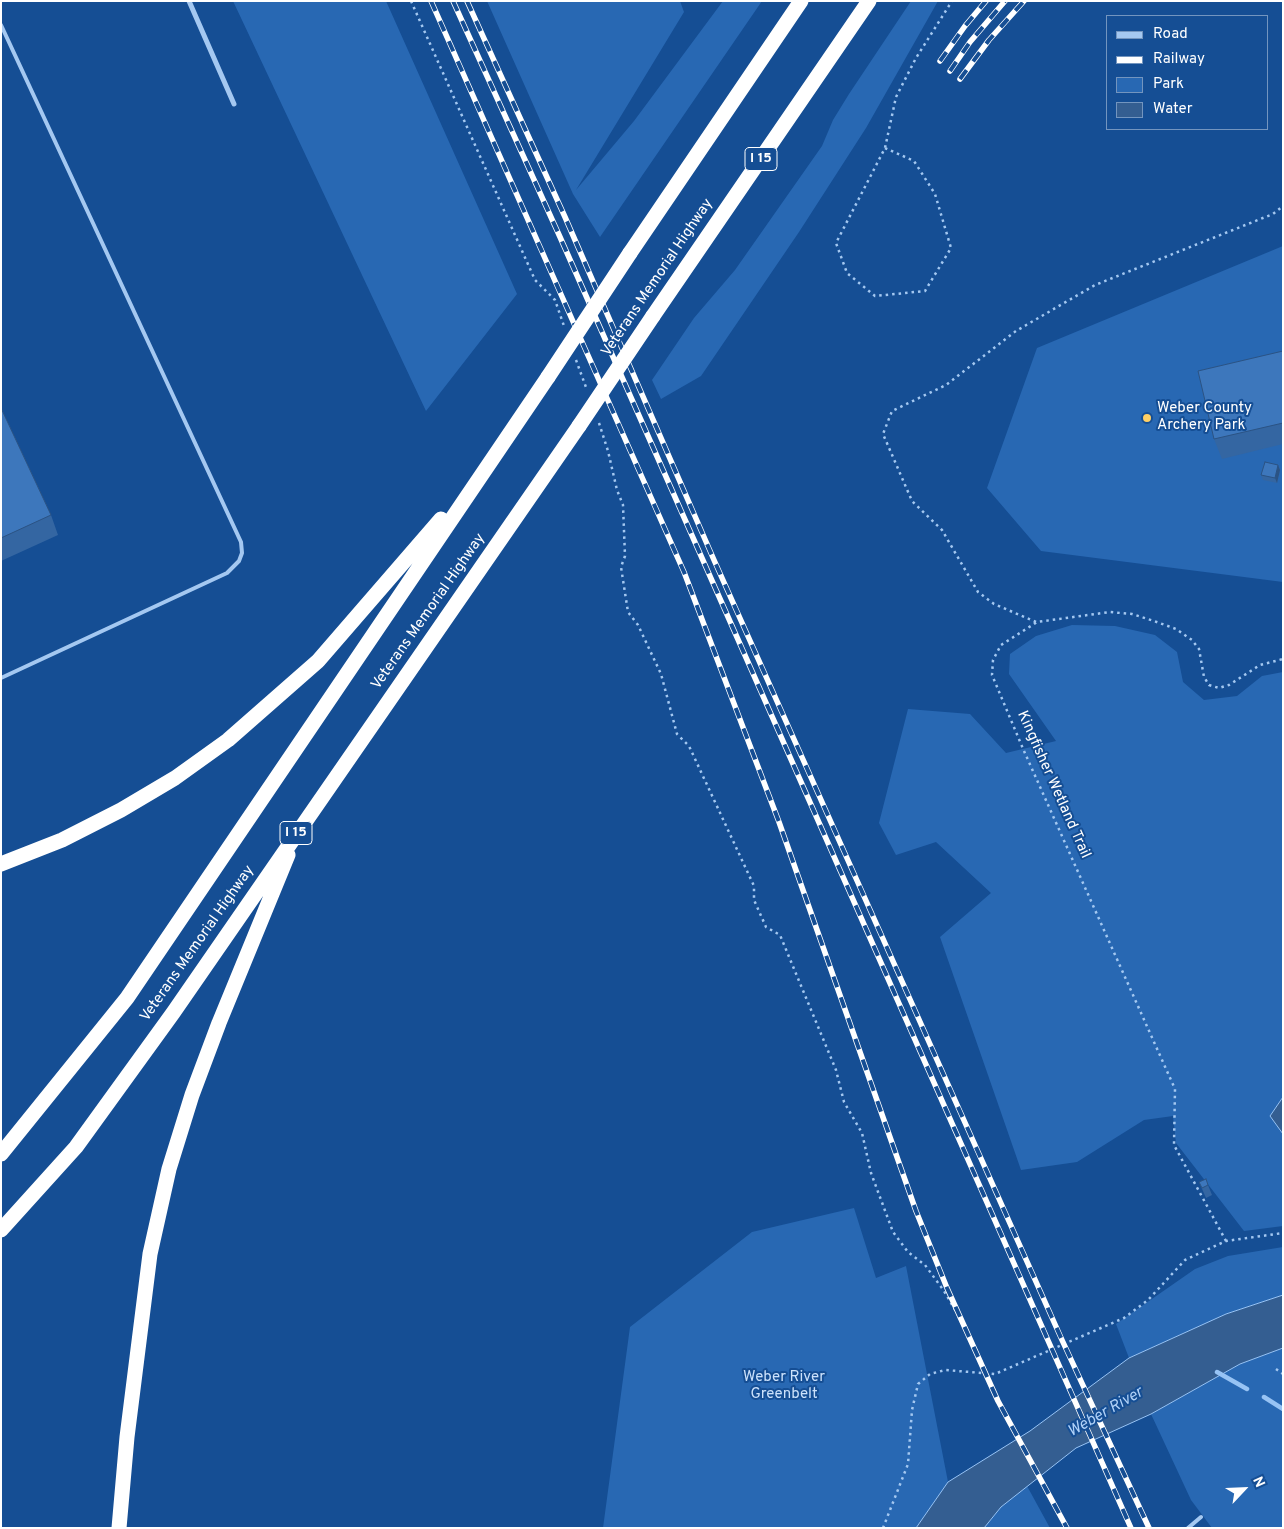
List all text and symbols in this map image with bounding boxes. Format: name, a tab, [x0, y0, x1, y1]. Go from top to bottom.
legend	[1106, 15, 1269, 130]
text: Road	[1153, 25, 1188, 44]
text: Railway	[1153, 50, 1205, 69]
text: Park	[1153, 75, 1184, 94]
text: Water	[1153, 100, 1192, 119]
road number: I 15	[745, 148, 777, 170]
street label: Veterans Memorial Highway	[598, 196, 718, 360]
place label: Weber County Archery Park	[1157, 400, 1252, 435]
marker: Weber County Archery Park	[1141, 412, 1153, 424]
street label: Veterans Memorial Highway	[368, 530, 490, 694]
street label: Kingfisher Wetland Trail	[1012, 708, 1094, 862]
road number: I 15	[280, 821, 312, 844]
street label: Veterans Memorial Highway	[137, 862, 259, 1026]
park label: Weber River Greenbelt	[743, 1369, 825, 1404]
water label: Weber River	[1065, 1384, 1147, 1442]
north arrow	[1219, 1464, 1269, 1514]
text: N	[1248, 1474, 1268, 1491]

